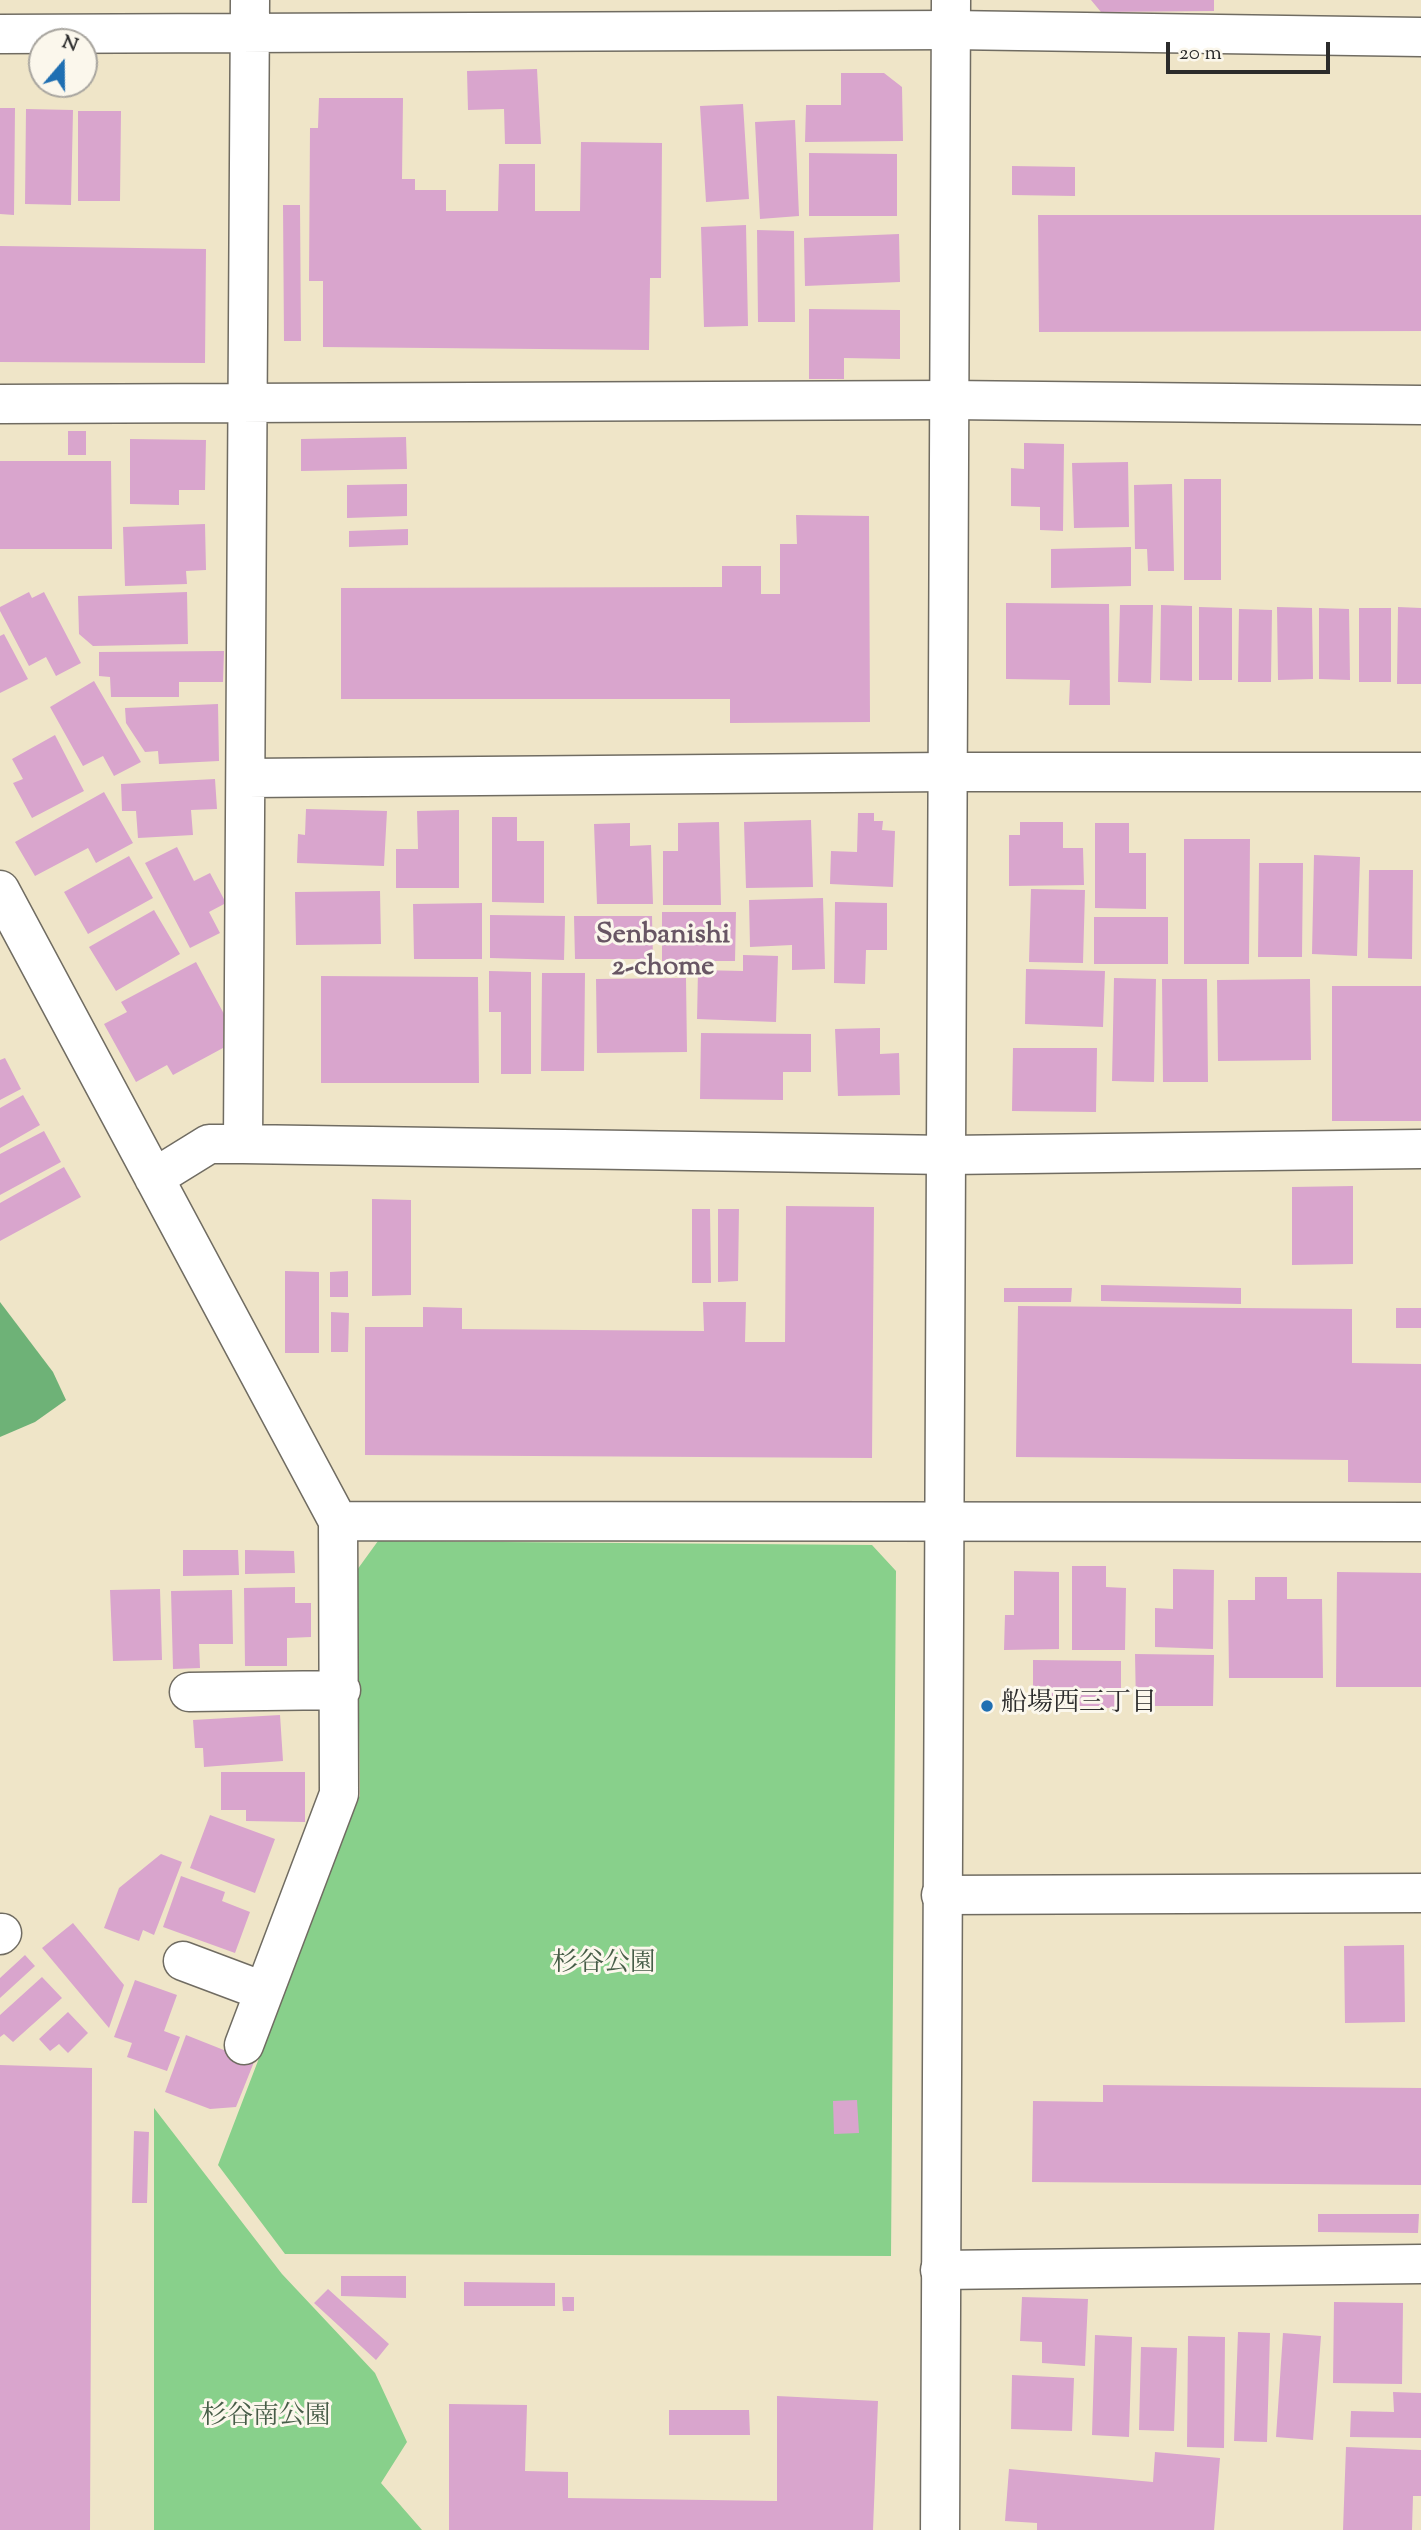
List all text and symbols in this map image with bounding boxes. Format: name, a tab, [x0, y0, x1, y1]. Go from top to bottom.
north arrow	[28, 28, 98, 98]
scale bar	[1169, 28, 1334, 72]
text: N	[58, 29, 81, 60]
text: 20 m	[1179, 39, 1222, 69]
district label: Senbanishi 2-chome	[596, 920, 730, 986]
place label: 船場西三丁目	[1001, 1690, 1157, 1722]
marker: 船場西三丁目	[979, 1698, 995, 1714]
park label: 杉谷公園	[552, 1950, 656, 1982]
park label: 杉谷南公園	[201, 2403, 331, 2435]

